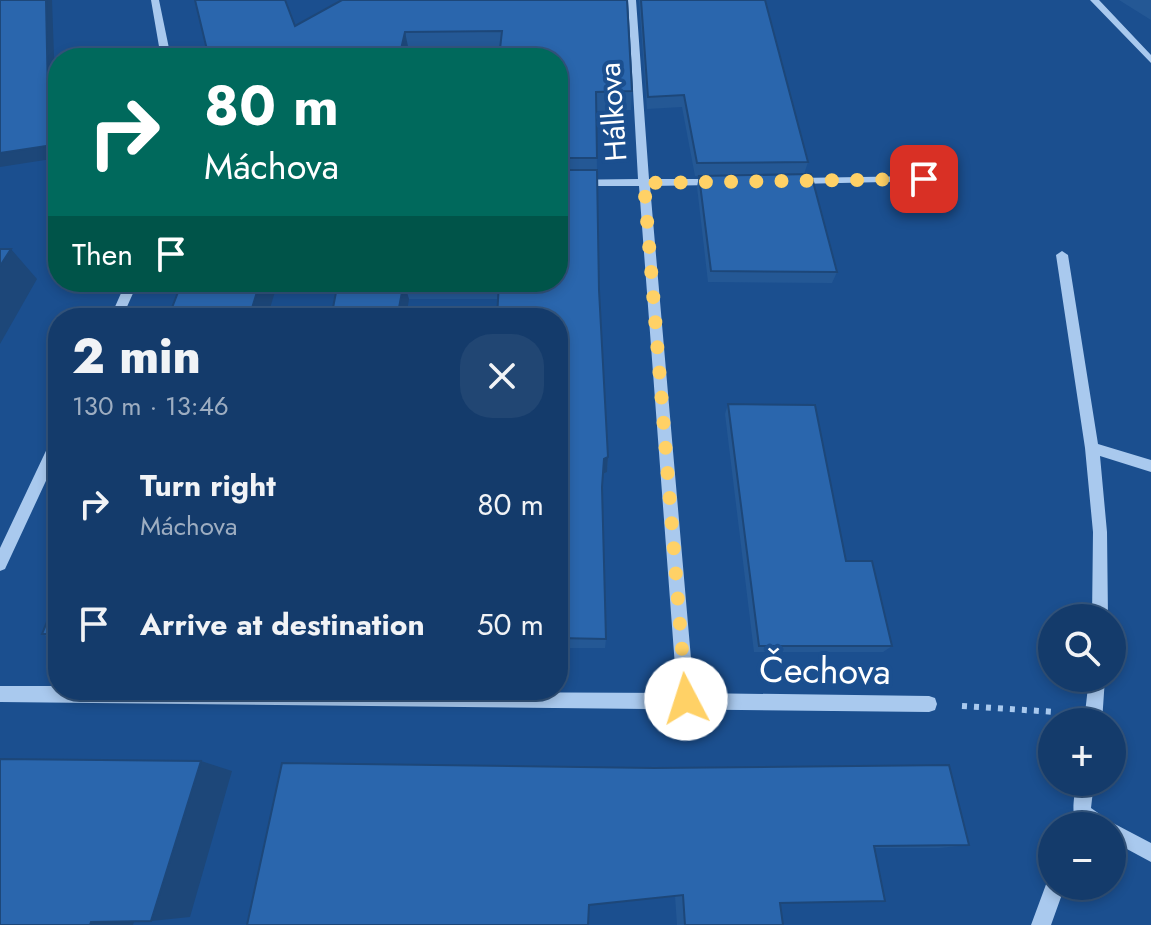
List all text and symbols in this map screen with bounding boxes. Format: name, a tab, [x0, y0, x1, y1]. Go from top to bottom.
street label: Hálkova	[588, 61, 637, 163]
text: 80 m	[204, 65, 339, 146]
icon: right	[72, 80, 176, 184]
text: Máchova	[204, 140, 339, 192]
pin	[890, 145, 958, 213]
icon: arrive	[902, 157, 946, 201]
icon: arrive	[149, 232, 193, 276]
text: Then	[72, 233, 133, 276]
text: 2 min	[72, 322, 201, 391]
button: close	[460, 334, 544, 418]
text: 130 m · 13:46	[72, 387, 229, 425]
text: Turn right	[140, 464, 276, 507]
icon: right	[72, 482, 116, 526]
text: 80 m	[477, 483, 544, 526]
text: Máchova	[140, 507, 238, 545]
icon: arrive	[72, 602, 116, 646]
text: Arrive at destination	[140, 603, 425, 646]
text: 50 m	[477, 603, 544, 646]
map controls	[1038, 604, 1126, 900]
button: search	[1038, 604, 1126, 692]
street label: Čechova	[759, 643, 891, 697]
position arrow	[644, 657, 728, 741]
button: +	[1038, 708, 1126, 796]
button: −	[1038, 812, 1126, 900]

